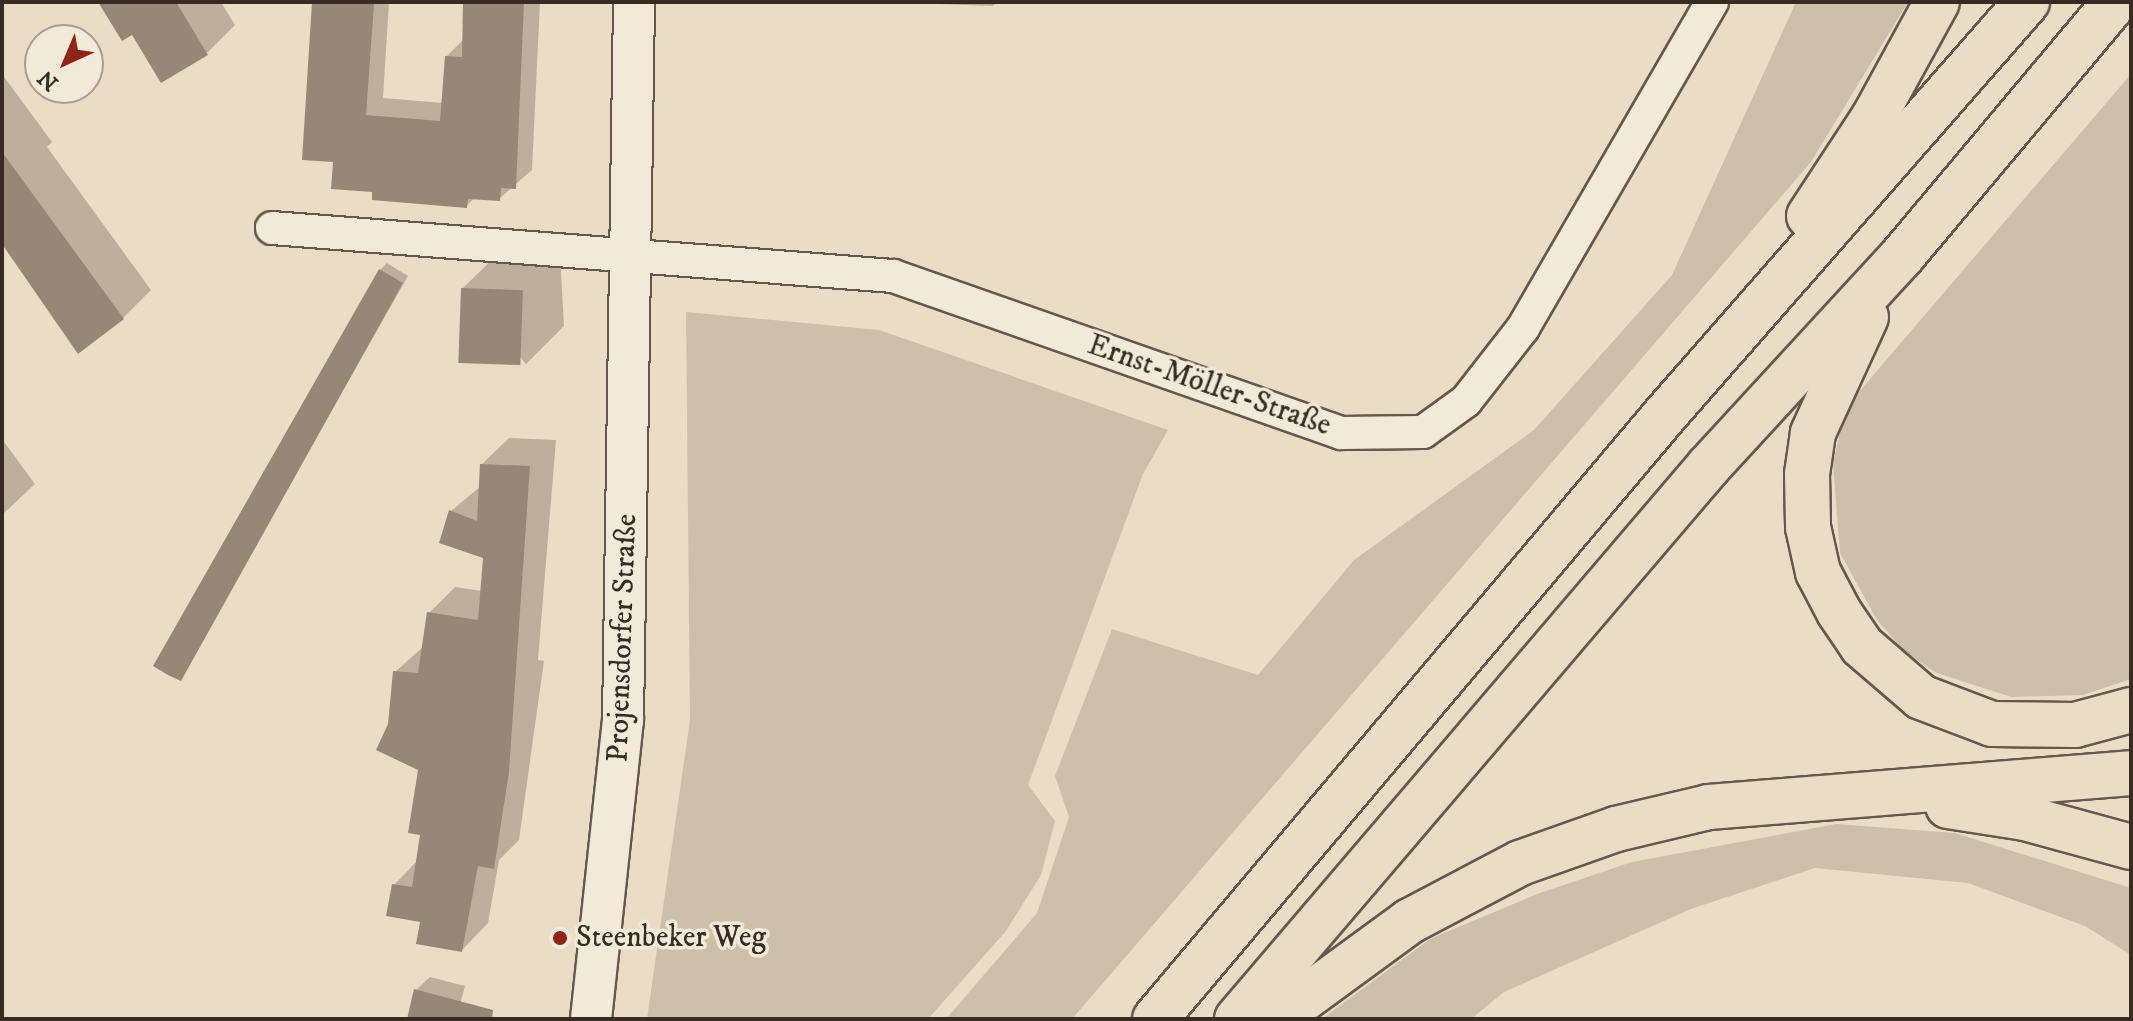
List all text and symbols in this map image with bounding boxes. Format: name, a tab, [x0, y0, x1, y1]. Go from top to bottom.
north arrow	[24, 24, 104, 104]
text: N	[32, 64, 64, 96]
street label: Ernst-Möller-Straße	[1083, 328, 1335, 444]
street label: Projensdorfer Straße	[601, 513, 645, 763]
place label: Steenbeker Weg	[576, 920, 766, 956]
marker: Steenbeker Weg	[551, 929, 569, 947]

